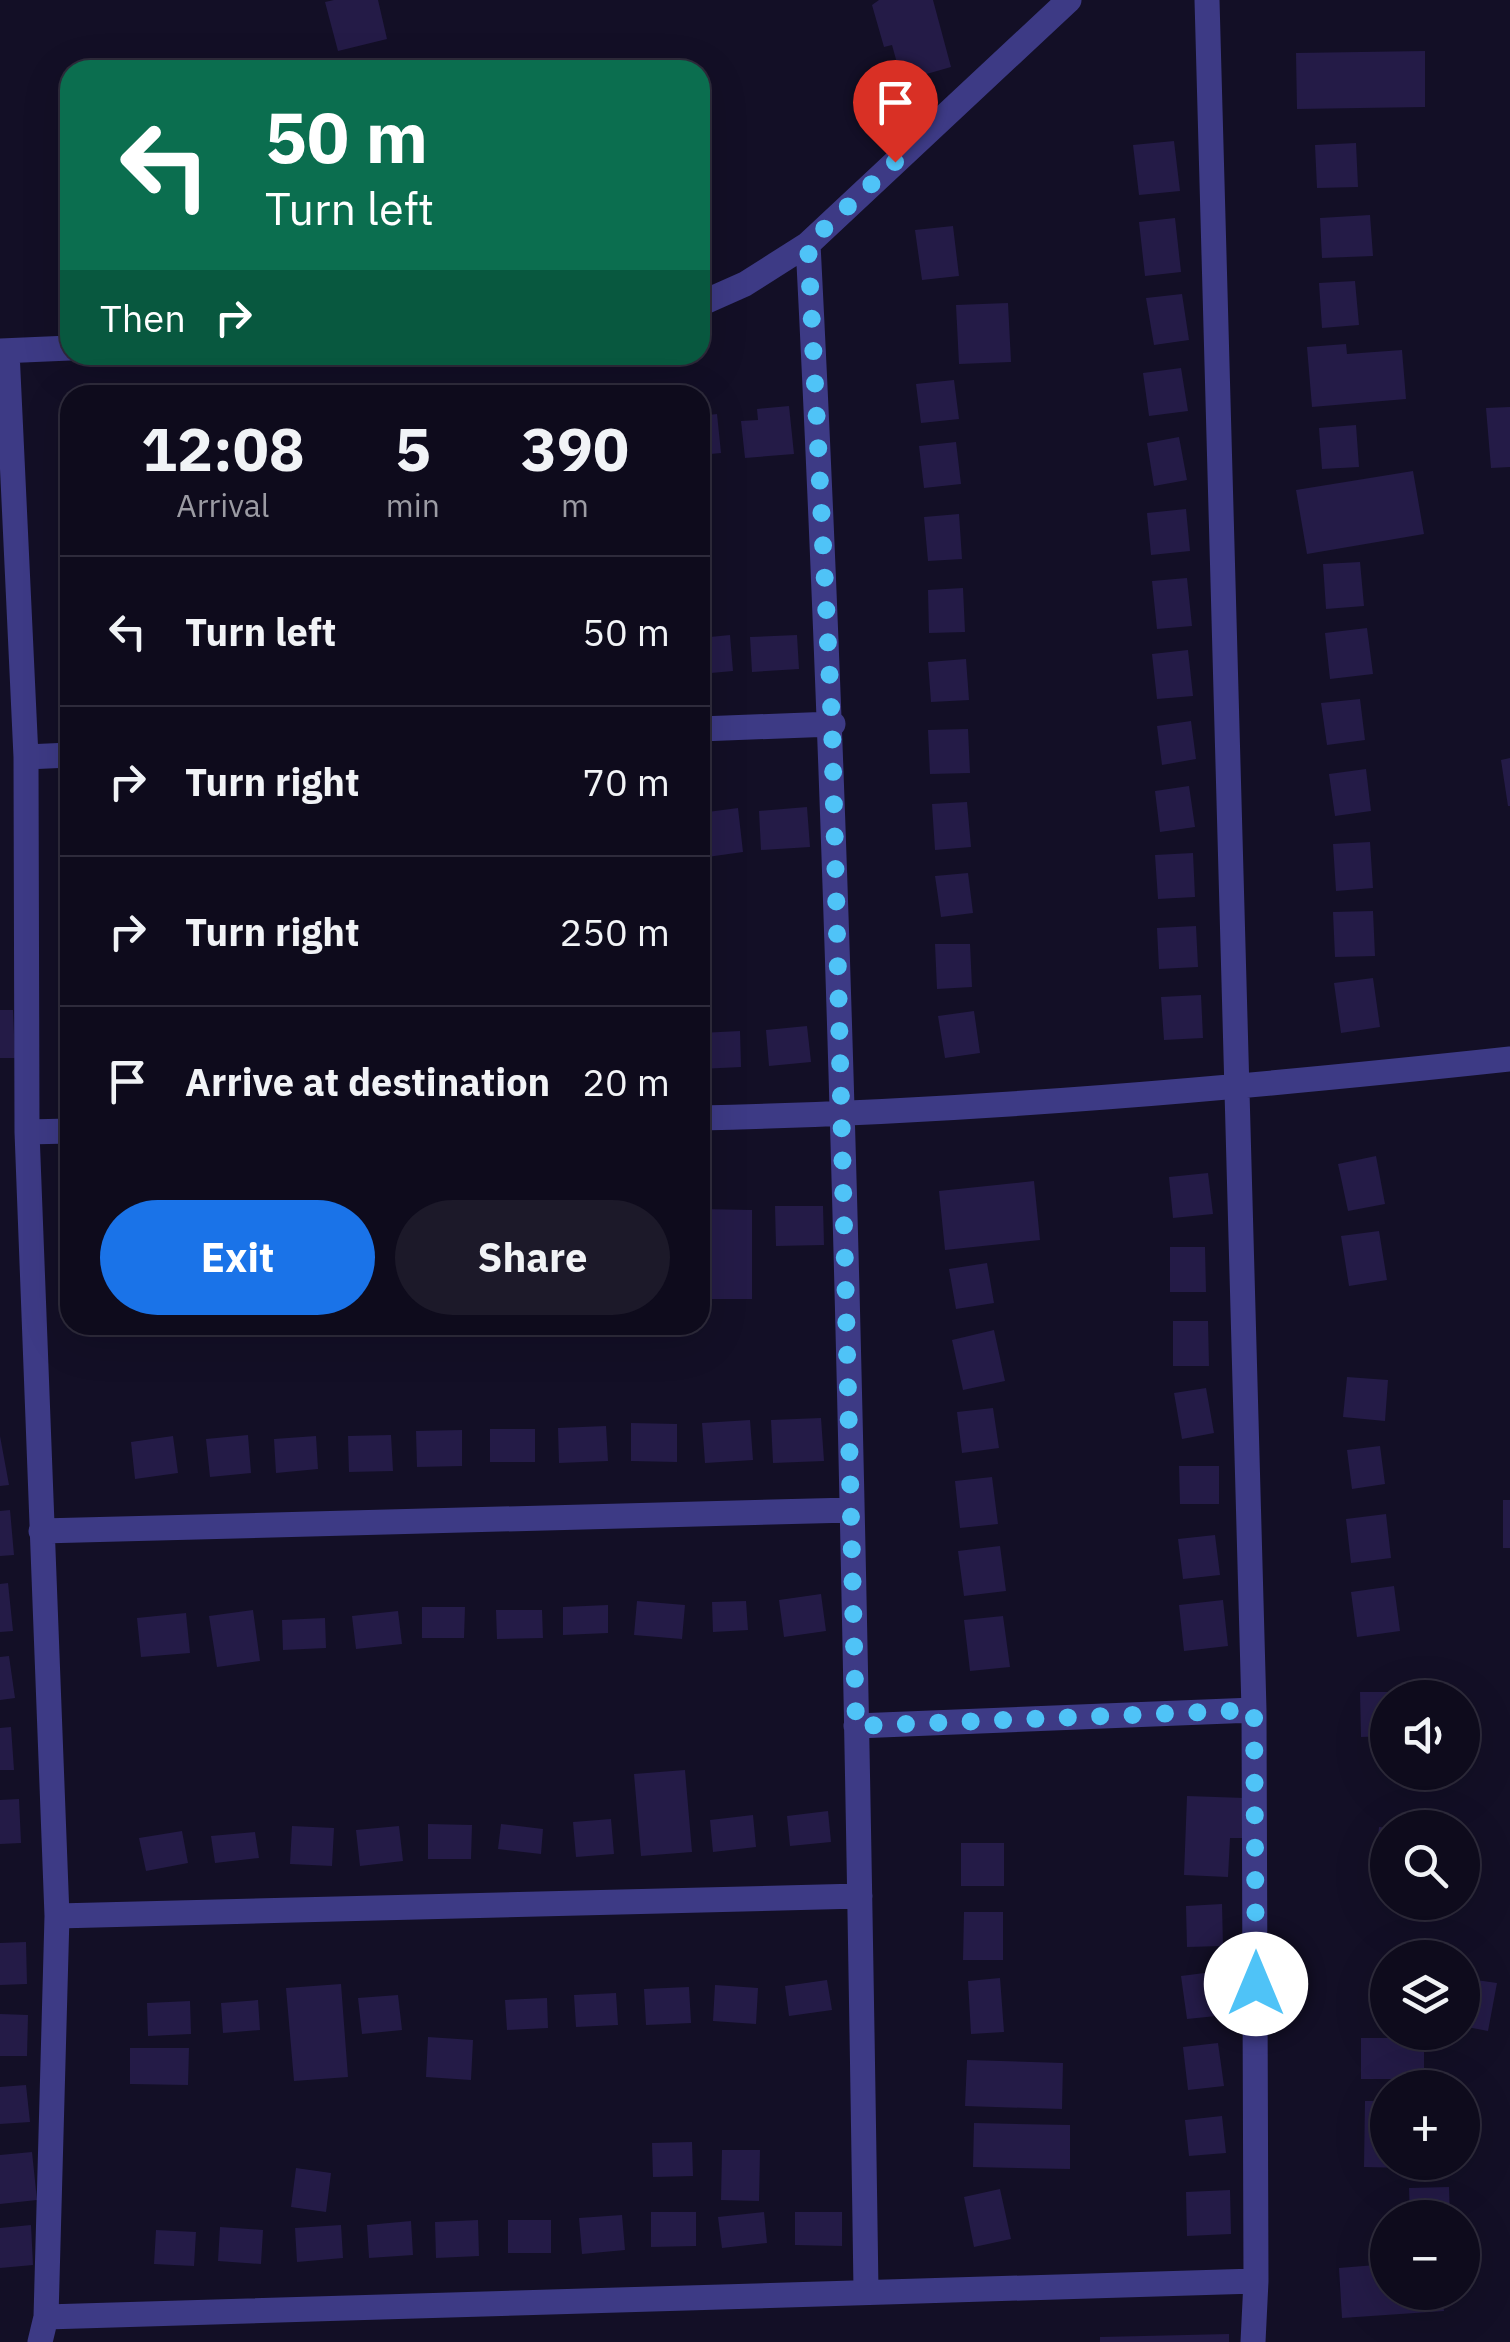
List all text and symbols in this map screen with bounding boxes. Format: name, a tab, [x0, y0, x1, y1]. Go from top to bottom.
pin	[853, 60, 938, 163]
icon: arrive	[868, 75, 923, 130]
text: 50 m	[265, 91, 428, 182]
icon: left	[100, 100, 230, 230]
text: Turn left	[265, 179, 434, 237]
icon: right	[206, 290, 261, 345]
text: Then	[100, 293, 186, 342]
text: 12:08	[141, 409, 305, 488]
text: 5	[395, 409, 431, 488]
text: 390	[521, 409, 629, 488]
text: Arrival	[176, 484, 270, 526]
text: min	[386, 484, 440, 526]
text: m	[561, 484, 589, 526]
icon: left	[100, 604, 155, 659]
text: Turn left	[185, 607, 336, 656]
text: 50 m	[582, 607, 670, 656]
icon: right	[100, 754, 155, 809]
text: Turn right	[185, 757, 360, 806]
text: 70 m	[582, 757, 670, 806]
icon: right	[100, 904, 155, 959]
text: Turn right	[185, 907, 360, 956]
text: 250 m	[559, 907, 670, 956]
icon: arrive	[100, 1054, 155, 1109]
text: Arrive at destination	[185, 1057, 550, 1106]
text: 20 m	[582, 1057, 670, 1106]
button: Exit	[100, 1200, 375, 1315]
button: Share	[395, 1200, 670, 1315]
map controls	[1370, 1680, 1480, 2310]
button: sound	[1370, 1680, 1480, 1790]
button: search	[1370, 1810, 1480, 1920]
position arrow	[1204, 1932, 1308, 2036]
button: layers	[1370, 1940, 1480, 2050]
button: +	[1370, 2070, 1480, 2180]
button: −	[1370, 2200, 1480, 2310]

